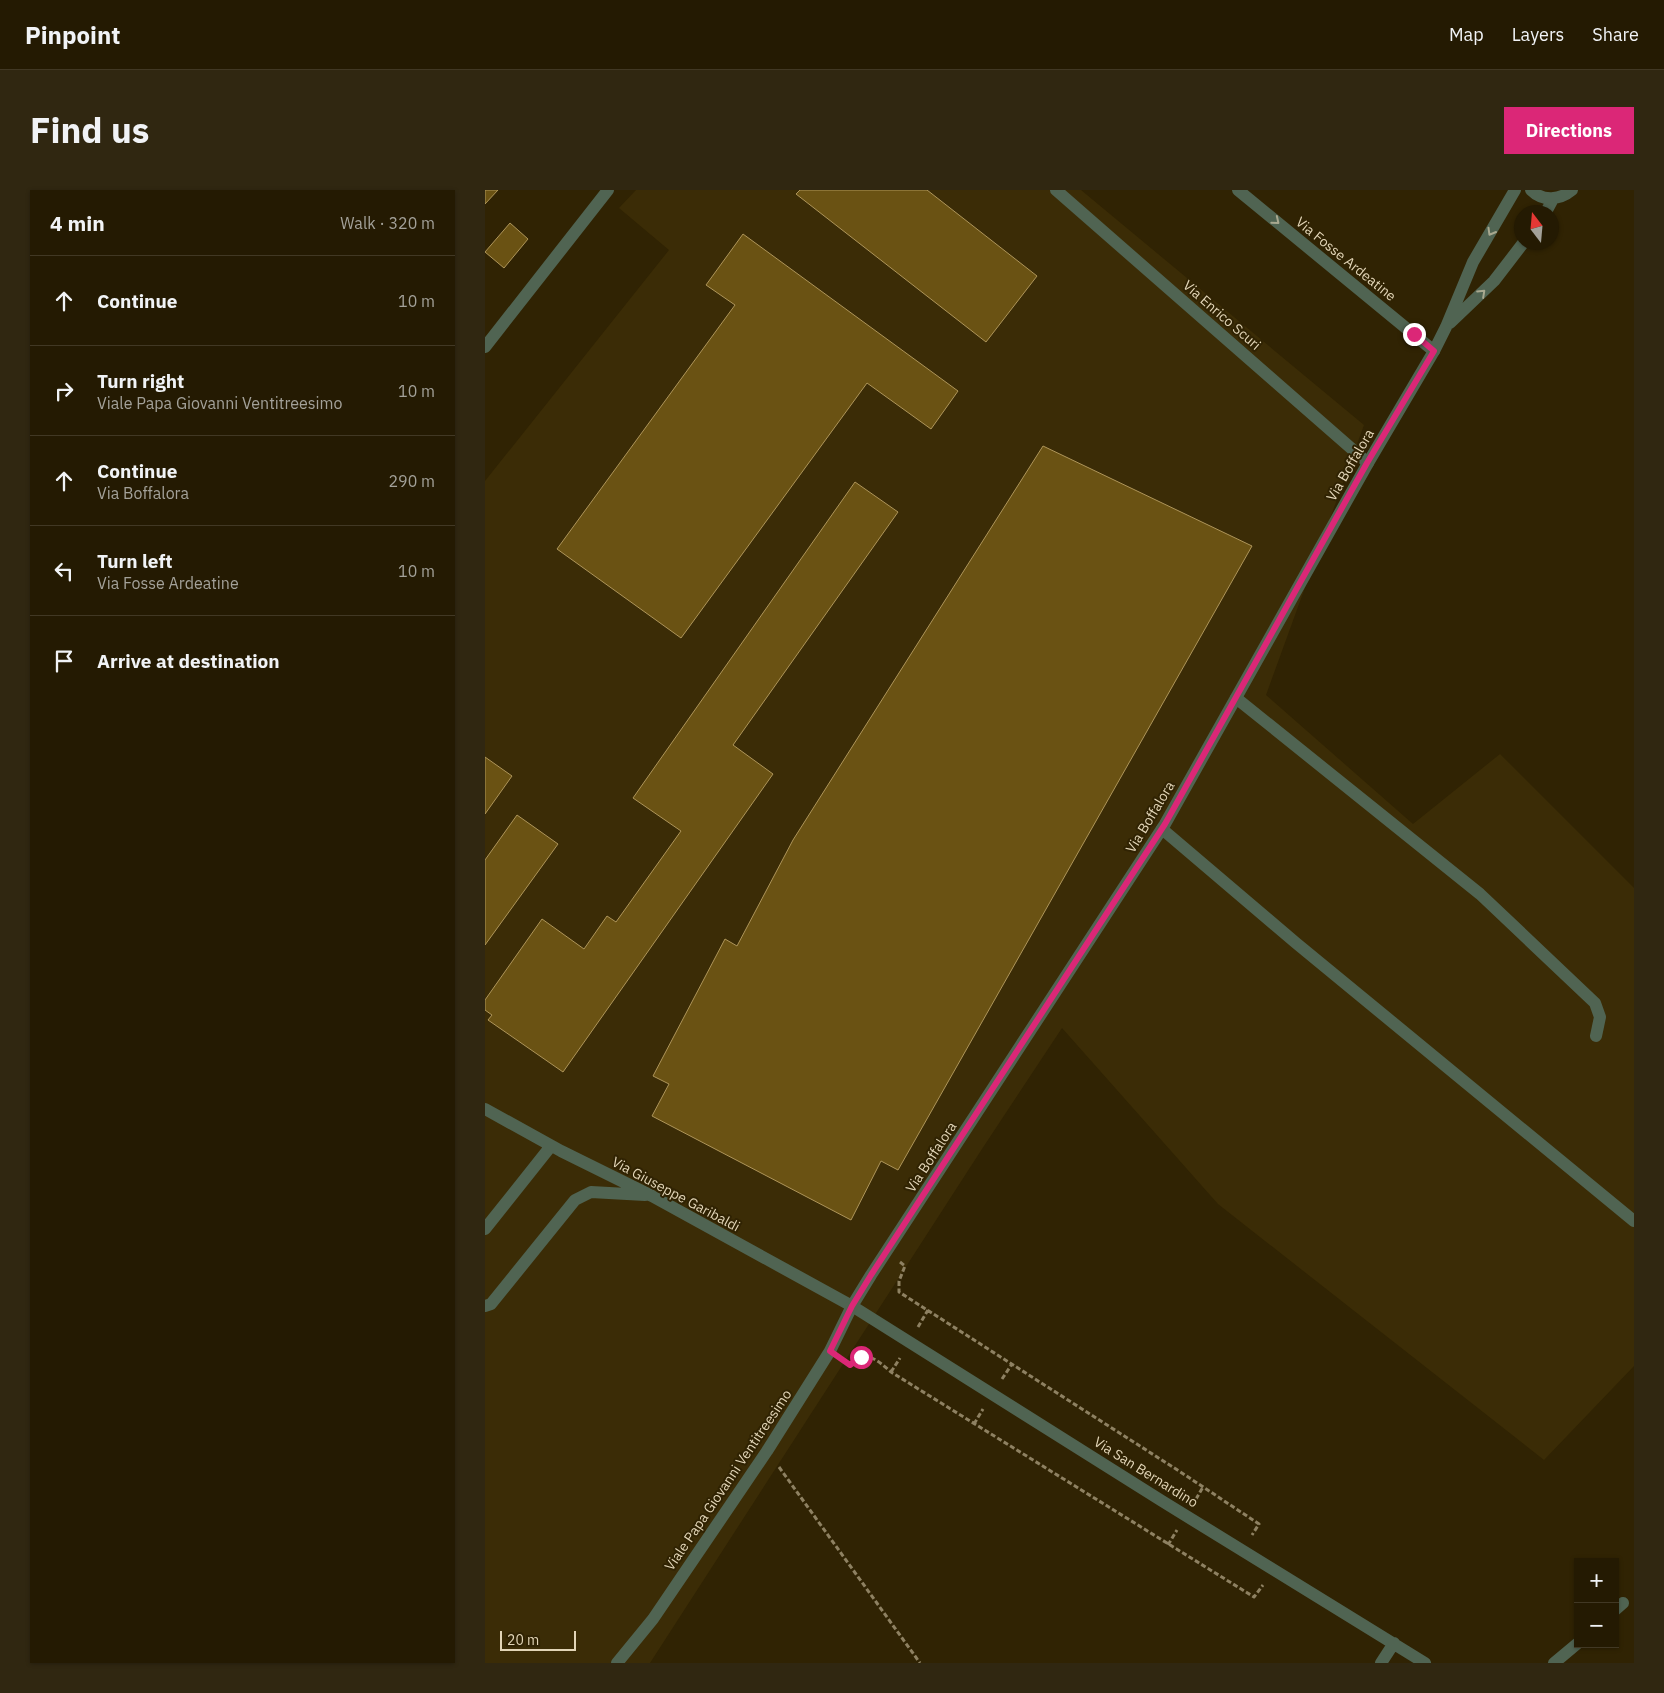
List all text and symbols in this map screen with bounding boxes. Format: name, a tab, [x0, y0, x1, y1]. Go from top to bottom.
text: Pinpoint	[25, 19, 120, 51]
text: Map	[1449, 23, 1484, 46]
text: Layers	[1512, 23, 1564, 46]
text: Share	[1592, 23, 1639, 46]
text: Find us	[30, 107, 149, 153]
button: Directions	[1504, 107, 1634, 154]
north arrow	[1514, 205, 1559, 250]
text: 4 min	[50, 209, 105, 237]
text: Walk · 320 m	[340, 213, 435, 233]
street label: Via Fosse Ardeatine	[1292, 213, 1400, 305]
one-way arrow	[1270, 215, 1279, 224]
one-way arrow	[1487, 227, 1497, 236]
street label: Via Enrico Scuri	[1179, 276, 1265, 354]
icon: ahead	[50, 287, 78, 315]
text: Continue	[97, 289, 177, 313]
one-way arrow	[1476, 290, 1485, 299]
text: 10 m	[398, 291, 435, 311]
route end	[1403, 323, 1426, 346]
text: Turn right	[97, 369, 184, 393]
icon: right	[50, 377, 78, 405]
text: 10 m	[398, 381, 435, 401]
text: Viale Papa Giovanni Ventitreesimo	[97, 393, 343, 413]
street label: Via Boffalora	[1322, 425, 1378, 504]
text: Continue	[97, 459, 177, 483]
icon: ahead	[50, 467, 78, 495]
text: 290 m	[388, 471, 435, 491]
text: Via Boffalora	[97, 483, 189, 503]
text: Turn left	[97, 549, 173, 573]
icon: left	[50, 557, 78, 585]
text: 10 m	[398, 561, 435, 581]
text: Via Fosse Ardeatine	[97, 573, 239, 593]
icon: arrive	[50, 647, 78, 675]
text: Arrive at destination	[97, 649, 280, 673]
street label: Via Boffalora	[1122, 777, 1179, 856]
street label: Via Boffalora	[902, 1118, 961, 1196]
street label: Via Giuseppe Garibaldi	[609, 1153, 743, 1235]
route start	[850, 1346, 873, 1369]
street label: Viale Papa Giovanni Ventitreesimo	[660, 1386, 796, 1574]
street label: Via San Bernardino	[1091, 1433, 1202, 1511]
map controls	[1574, 1558, 1619, 1648]
button: +	[1574, 1558, 1619, 1603]
button: −	[1574, 1603, 1619, 1648]
scale bar	[500, 1628, 576, 1651]
text: 20 m	[507, 1631, 539, 1649]

